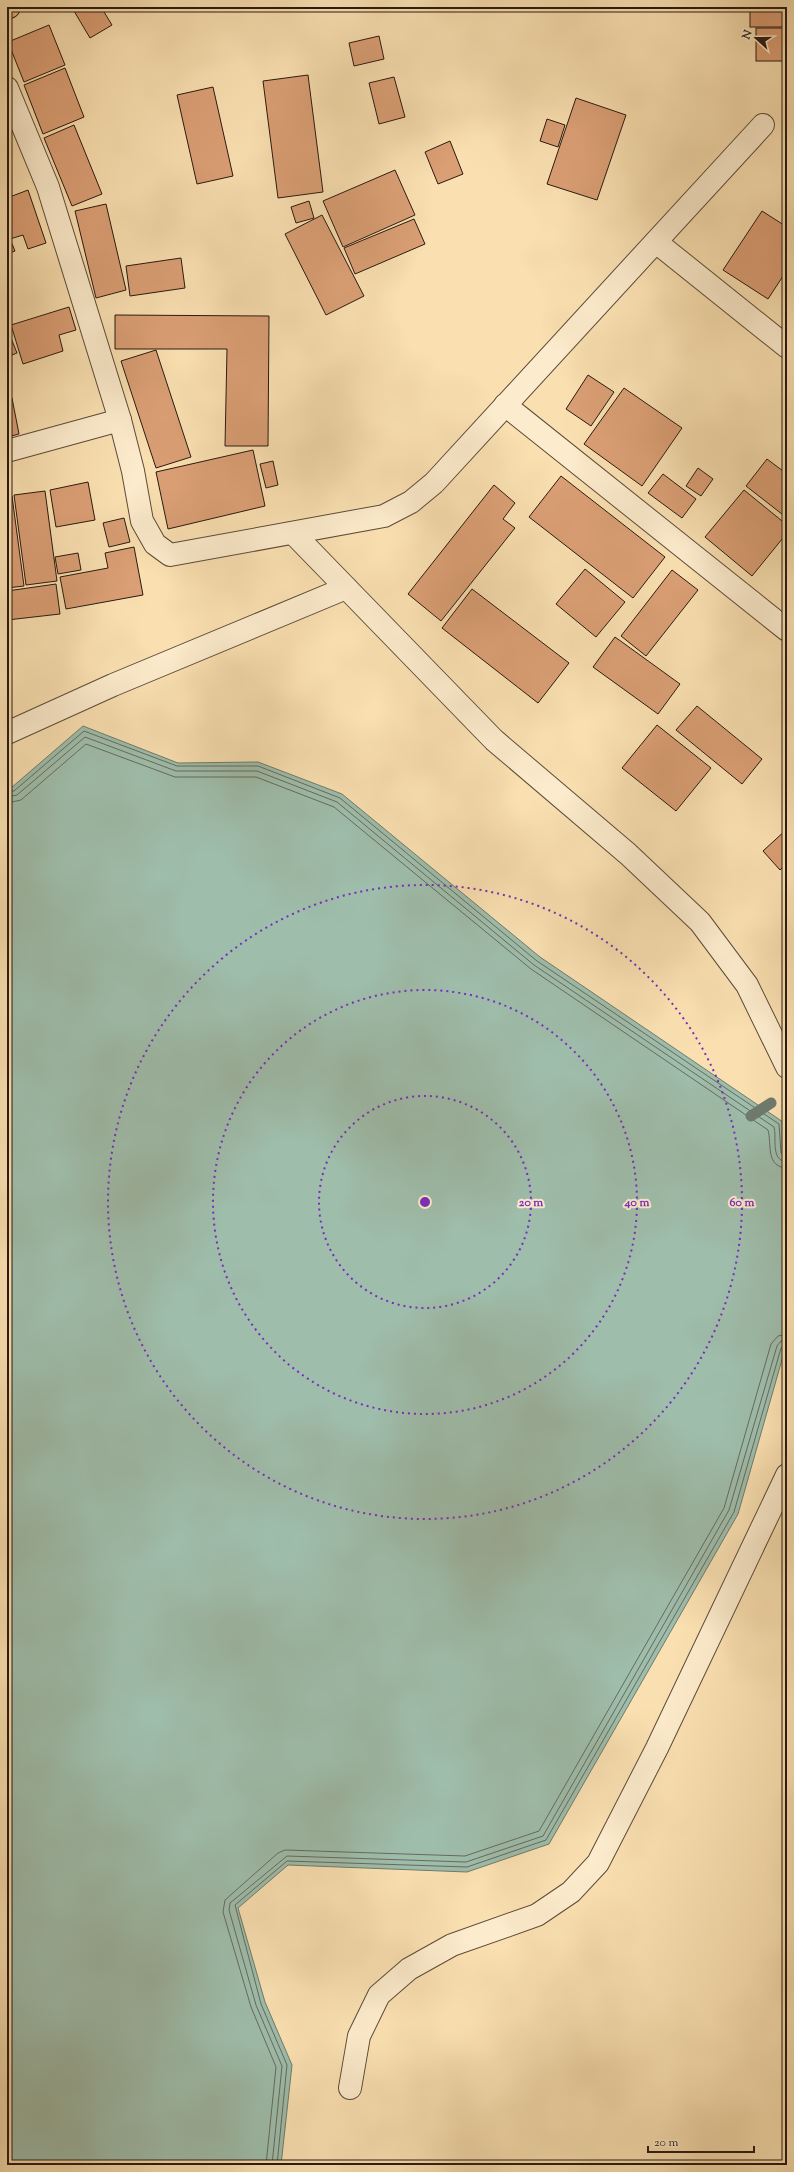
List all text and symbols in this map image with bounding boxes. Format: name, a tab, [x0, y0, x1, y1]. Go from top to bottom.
north arrow	[736, 18, 776, 58]
text: N	[738, 28, 757, 43]
text: 20 m	[519, 1194, 543, 1212]
text: 40 m	[624, 1194, 649, 1212]
text: 60 m	[730, 1194, 754, 1212]
centre of rings	[418, 1195, 432, 1209]
scale bar	[648, 2128, 754, 2154]
text: 20 m	[654, 2134, 679, 2152]

